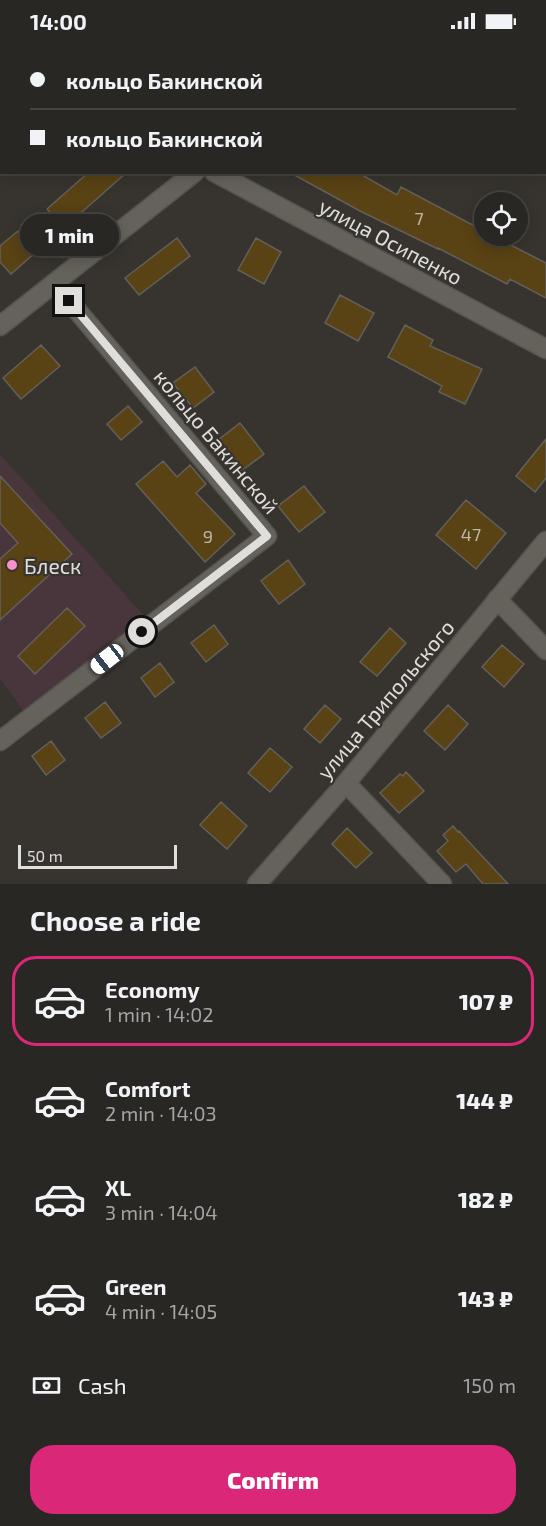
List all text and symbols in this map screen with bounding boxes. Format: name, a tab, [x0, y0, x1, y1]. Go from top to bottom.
text: 14:00	[30, 8, 87, 34]
text: кольцо Бакинской	[66, 67, 263, 93]
text: кольцо Бакинской	[66, 125, 263, 151]
map controls	[474, 192, 528, 246]
button: locate	[474, 192, 528, 246]
street label: улица Осипенко	[315, 193, 467, 290]
house number: 7	[414, 207, 424, 229]
callout: 1 min	[20, 214, 118, 256]
text: 1 min	[45, 223, 94, 247]
route end	[55, 287, 82, 314]
street label: кольцо Бакинской	[149, 364, 285, 518]
house number: 47	[461, 523, 481, 545]
house number: 9	[203, 525, 213, 547]
place label: Блеск	[24, 553, 81, 578]
marker: Блеск	[5, 558, 19, 572]
street label: улица Трипольского	[311, 614, 460, 784]
route start	[128, 618, 155, 645]
car	[87, 641, 127, 677]
scale bar	[18, 842, 177, 870]
text: 50 m	[27, 846, 63, 865]
text: Choose a ride	[30, 904, 201, 936]
icon: car	[33, 974, 87, 1028]
text: Economy	[105, 976, 200, 1002]
text: 107 ₽	[459, 988, 513, 1014]
text: 1 min · 14:02	[105, 1002, 213, 1026]
icon: car	[33, 1073, 87, 1127]
text: Comfort	[105, 1075, 190, 1101]
text: 144 ₽	[456, 1087, 513, 1113]
text: 2 min · 14:03	[105, 1101, 217, 1125]
icon: car	[33, 1172, 87, 1226]
text: XL	[105, 1174, 131, 1200]
text: 182 ₽	[458, 1186, 513, 1212]
text: 3 min · 14:04	[105, 1200, 218, 1224]
icon: car	[33, 1271, 87, 1325]
text: Green	[105, 1273, 167, 1299]
text: 143 ₽	[458, 1285, 513, 1311]
text: 4 min · 14:05	[105, 1299, 217, 1323]
icon: cash	[30, 1369, 63, 1402]
text: Cash	[78, 1372, 127, 1398]
text: 150 m	[463, 1373, 516, 1397]
button: Confirm	[30, 1445, 516, 1514]

